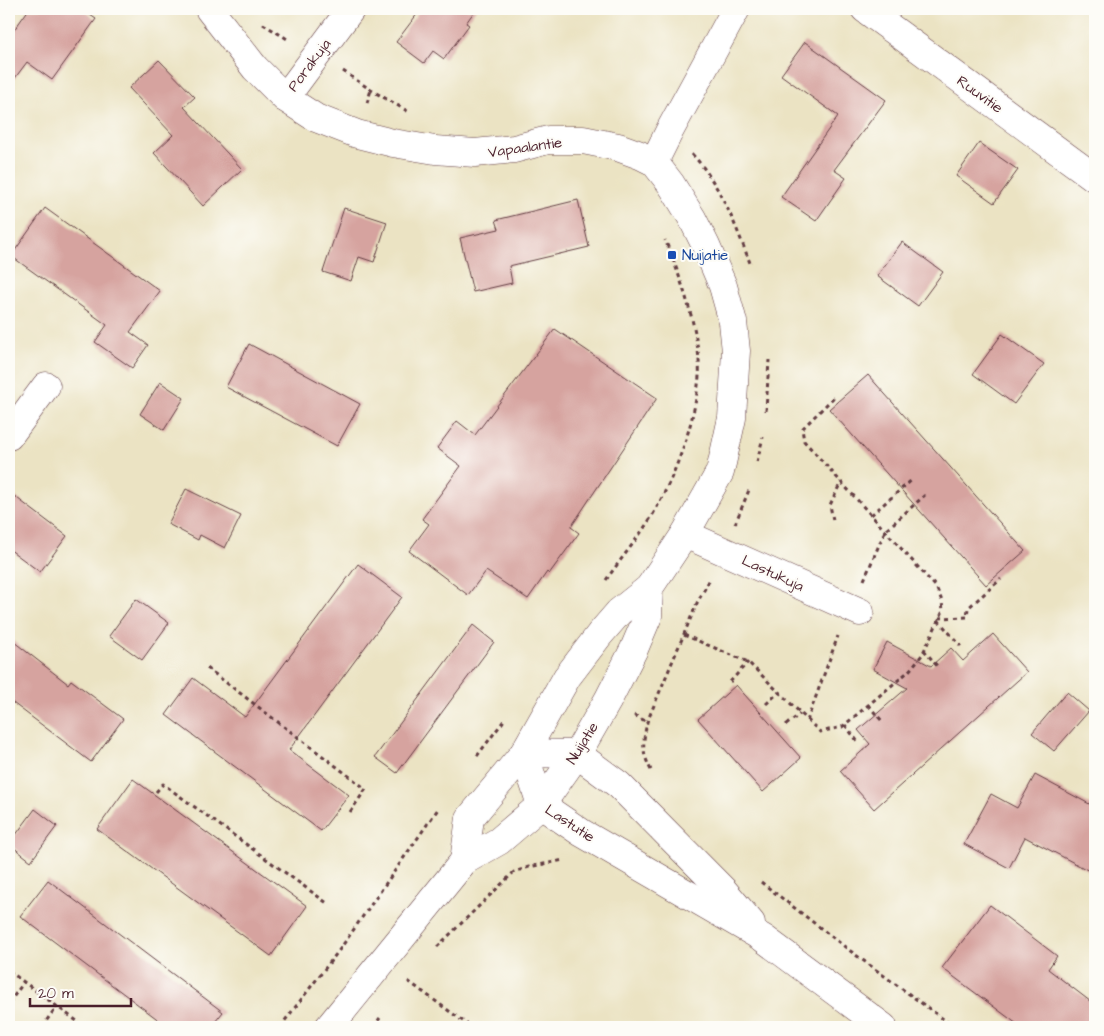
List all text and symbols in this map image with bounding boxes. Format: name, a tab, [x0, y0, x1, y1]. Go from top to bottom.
street label: Porakuja	[283, 34, 336, 96]
street label: Ruuvitie	[952, 70, 1007, 118]
street label: Vapaalantie	[487, 132, 563, 163]
place label: Nuijatie	[682, 245, 728, 266]
marker: Nuijatie	[666, 249, 678, 261]
street label: Lastukuja	[738, 550, 808, 597]
street label: Nuijatie	[561, 718, 604, 768]
street label: Lastutie	[541, 799, 599, 847]
scale bar	[30, 976, 131, 1008]
text: 20 m	[38, 983, 74, 1004]

